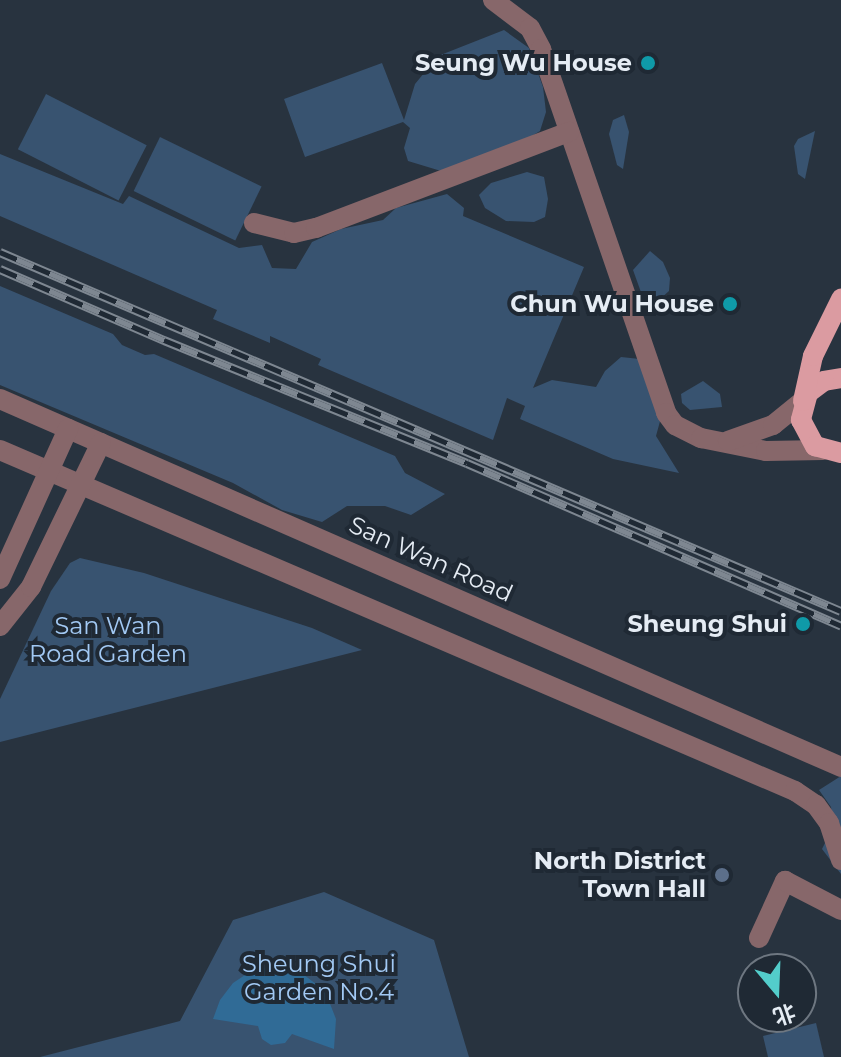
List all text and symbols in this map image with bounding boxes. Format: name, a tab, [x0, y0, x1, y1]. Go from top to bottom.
place label: Seung Wu House	[415, 49, 632, 77]
marker: Seung Wu House	[639, 54, 657, 72]
place label: Chun Wu House	[510, 290, 714, 318]
marker: Chun Wu House	[721, 295, 739, 313]
street label: San Wan Road	[345, 510, 517, 608]
place label: Sheung Shui	[627, 610, 787, 638]
park label: San Wan Road Garden	[29, 612, 187, 668]
marker: Sheung Shui	[794, 615, 812, 633]
place label: North District Town Hall	[534, 847, 706, 903]
marker: North District Town Hall	[713, 866, 731, 884]
park label: Sheung Shui Garden No.4	[242, 950, 396, 1006]
north arrow	[737, 953, 817, 1033]
text: 北	[770, 998, 799, 1031]

